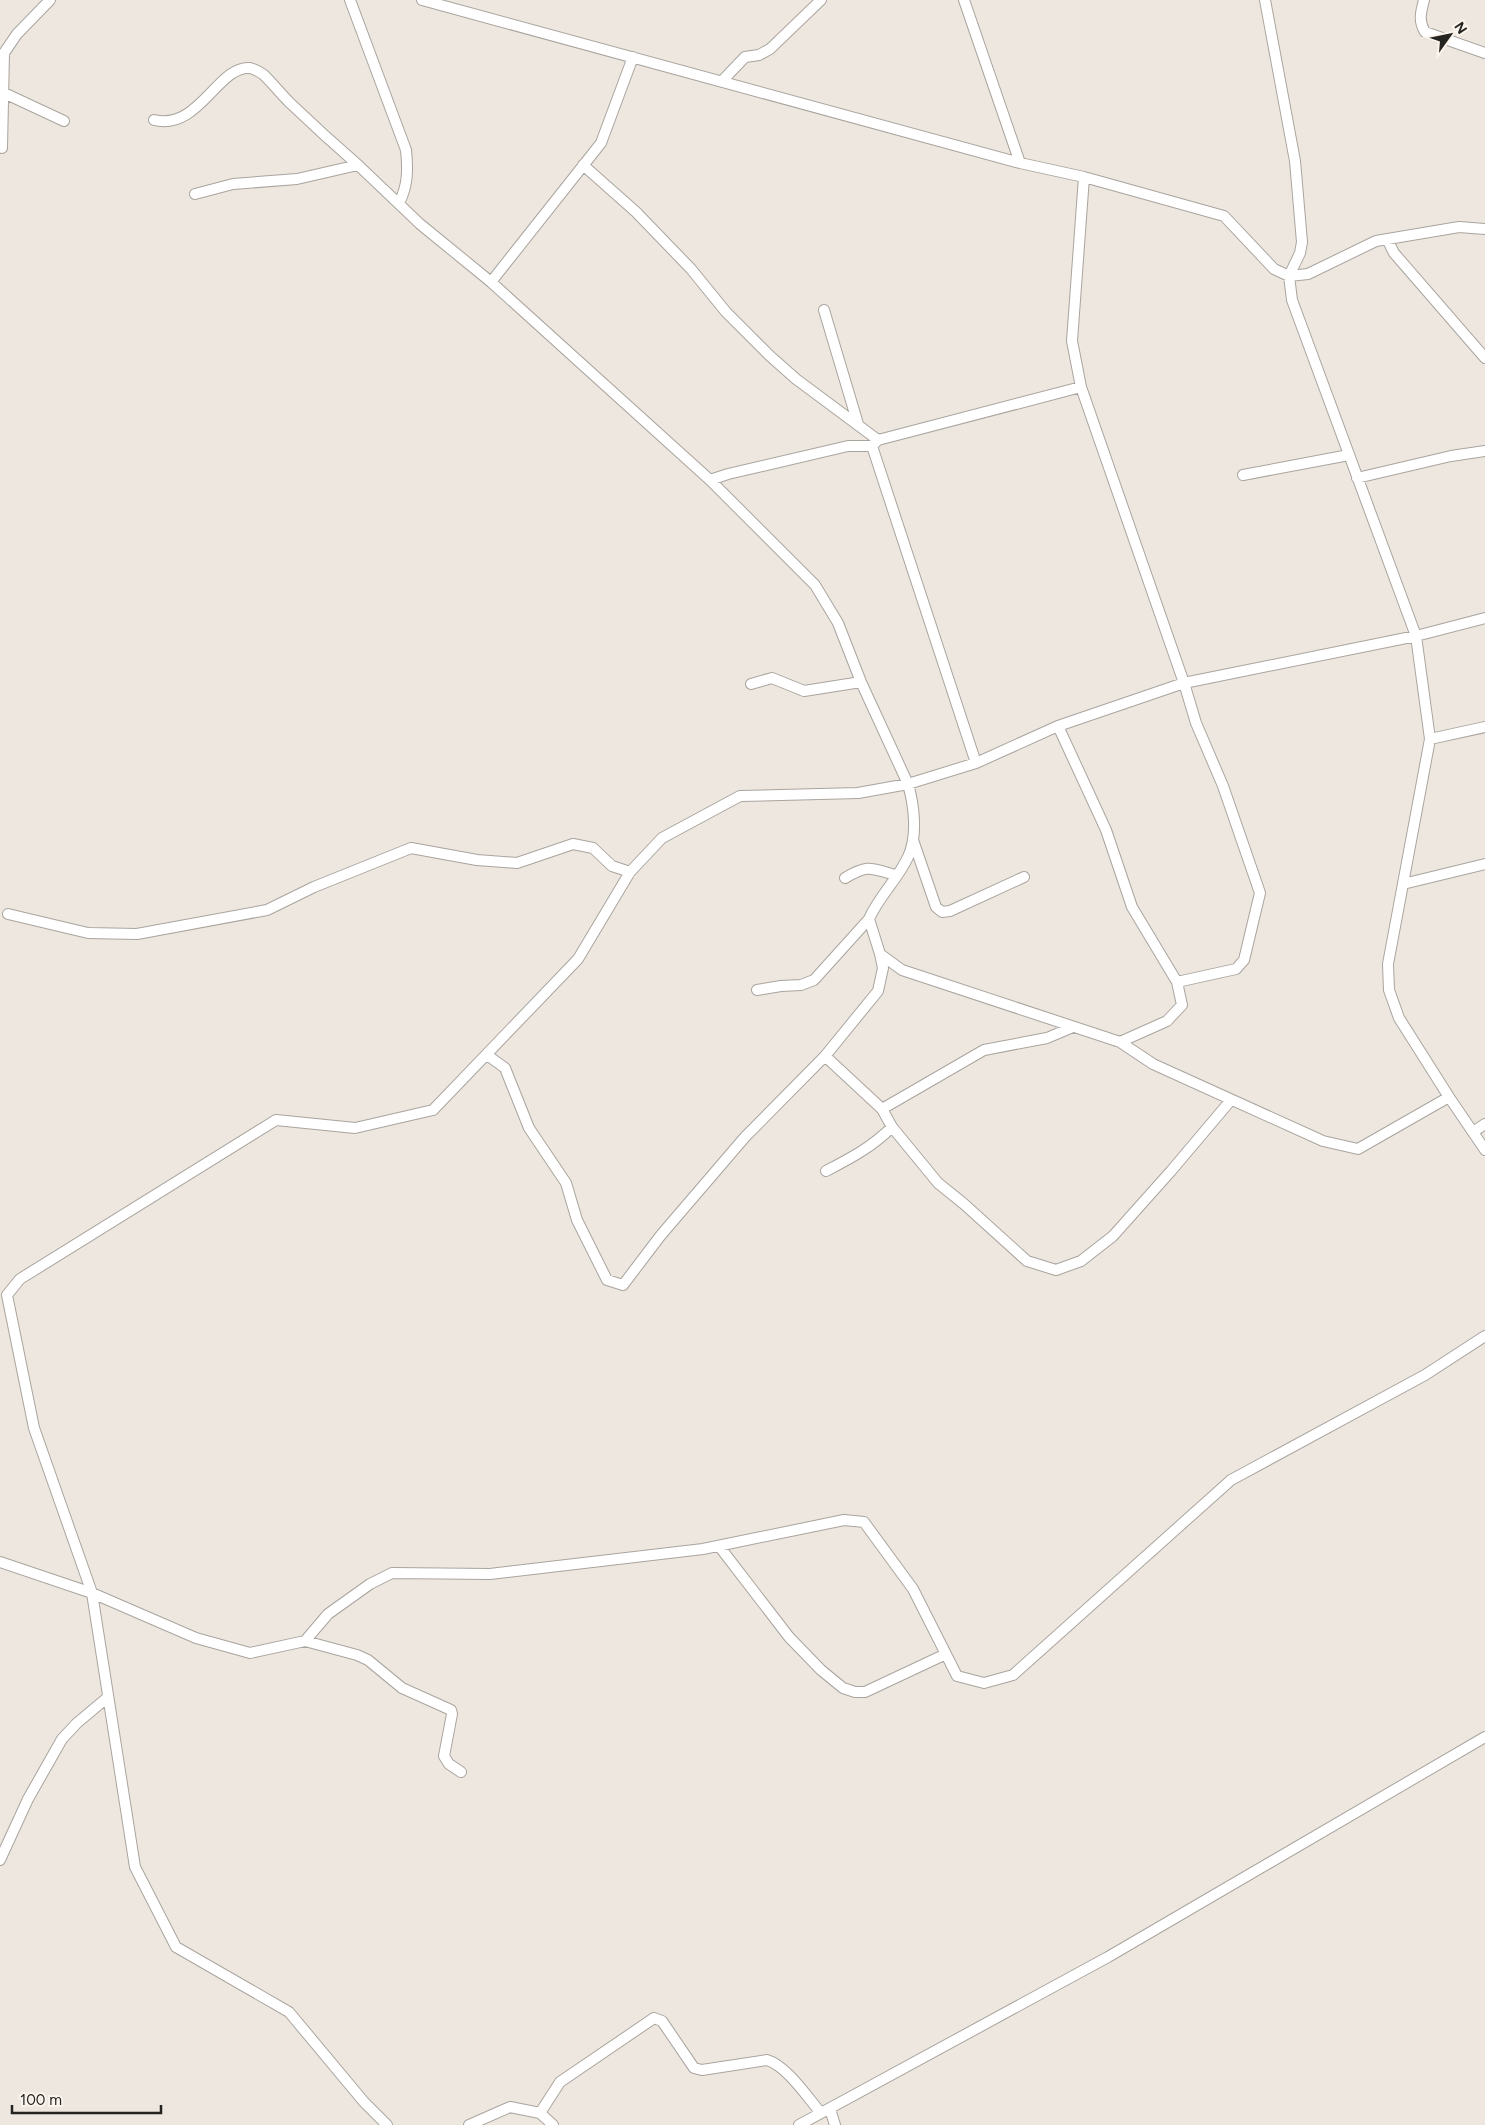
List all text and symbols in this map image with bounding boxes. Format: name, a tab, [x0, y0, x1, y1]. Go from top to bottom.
north arrow	[1425, 10, 1475, 60]
text: N	[1450, 19, 1471, 37]
scale bar	[12, 2082, 161, 2114]
text: 100 m	[20, 2091, 62, 2109]

